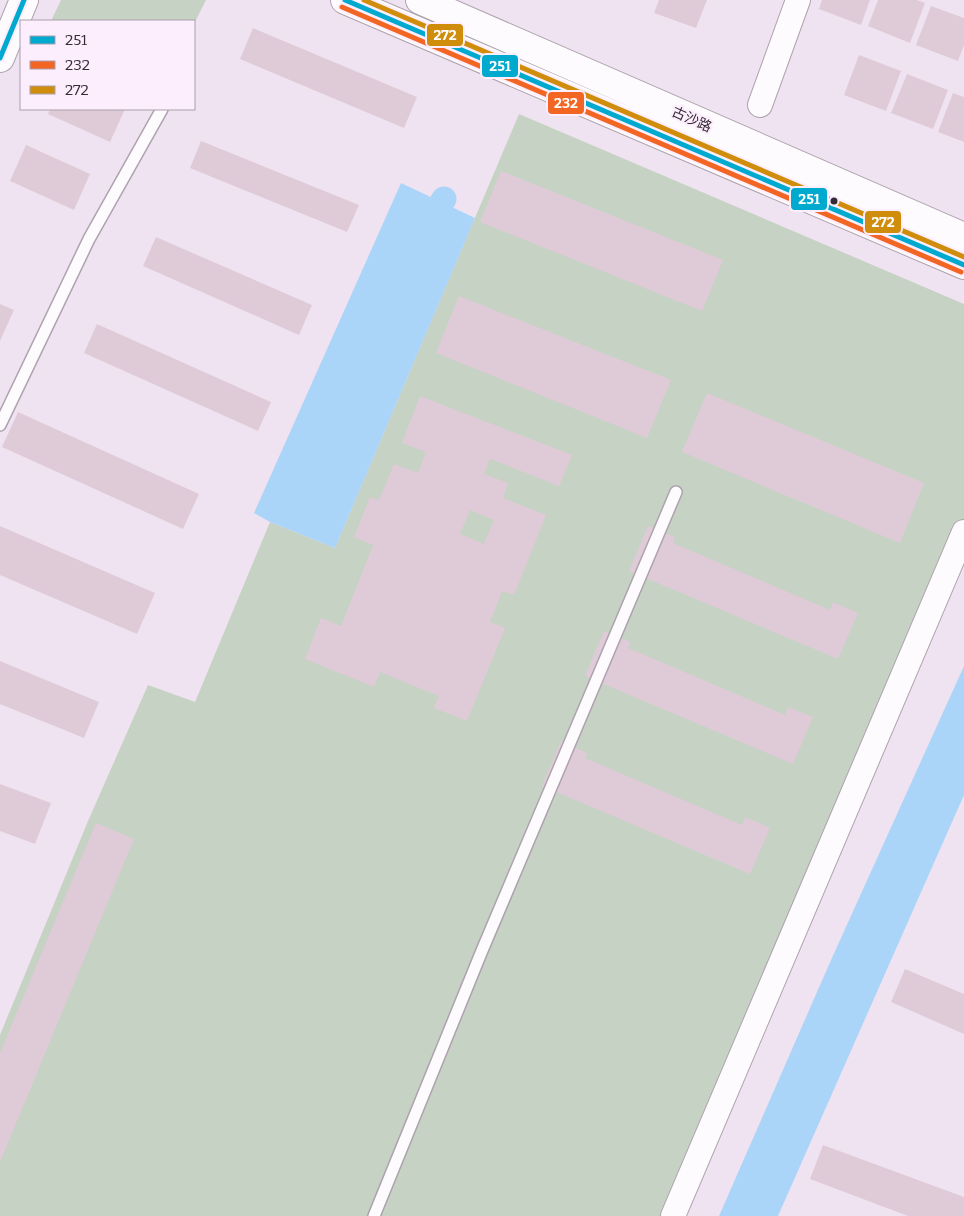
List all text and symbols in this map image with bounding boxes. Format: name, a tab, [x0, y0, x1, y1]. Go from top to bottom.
legend	[20, 20, 195, 110]
line badge: 272	[426, 23, 464, 47]
text: 272	[433, 27, 457, 44]
text: 251	[65, 31, 87, 49]
line badge: 251	[481, 54, 519, 78]
text: 232	[65, 56, 90, 74]
text: 251	[489, 58, 511, 75]
text: 272	[65, 81, 89, 99]
line badge: 232	[547, 91, 585, 115]
text: 232	[554, 95, 578, 112]
street label: 古沙路	[669, 103, 714, 136]
line badge: 251	[790, 187, 828, 211]
text: 251	[798, 191, 820, 208]
unlabelled marker	[829, 196, 839, 206]
line badge: 272	[864, 210, 902, 234]
text: 272	[871, 214, 895, 231]

